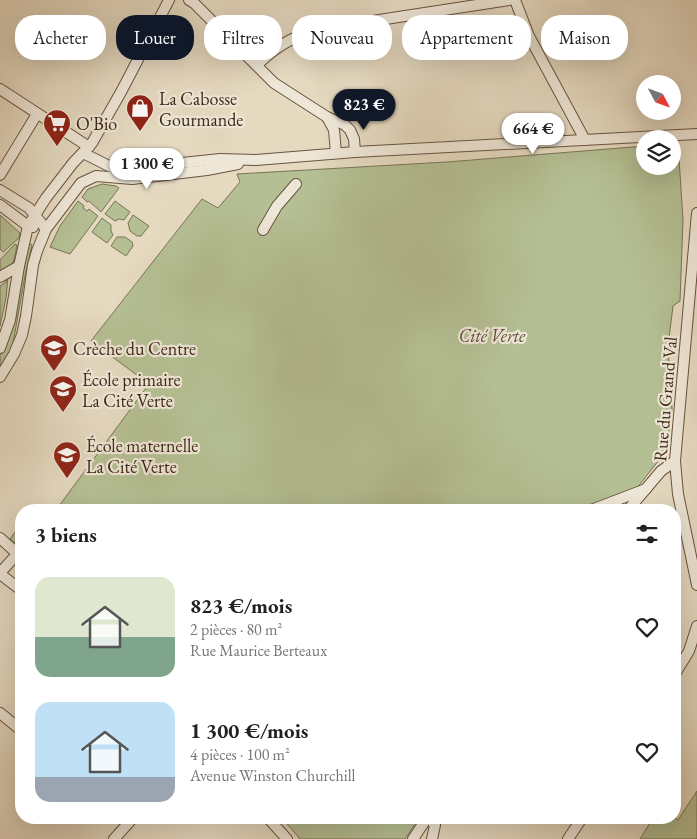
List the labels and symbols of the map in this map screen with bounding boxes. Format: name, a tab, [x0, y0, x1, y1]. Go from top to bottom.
north arrow	[636, 75, 681, 120]
place label: La Cabosse Gourmande	[159, 87, 243, 131]
pin: 823 €	[329, 88, 399, 131]
shop icon: La Cabosse Gourmande	[125, 93, 155, 132]
supermarket icon: O'Bio	[42, 108, 72, 147]
place label: O'Bio	[76, 112, 117, 135]
pin: 664 €	[498, 112, 568, 155]
pin: 1 300 €	[101, 148, 193, 190]
park label: Cité Verte	[459, 324, 526, 347]
school or university icon: Crèche du Centre	[39, 333, 69, 372]
street label: Rue du Grand Val	[648, 336, 682, 462]
place label: Crèche du Centre	[73, 337, 196, 360]
place label: École primaire La Cité Verte	[82, 368, 181, 412]
school or university icon: École primaire La Cité Verte	[48, 374, 78, 413]
place label: École maternelle La Cité Verte	[86, 434, 198, 478]
school or university icon: École maternelle La Cité Verte	[52, 440, 82, 479]

